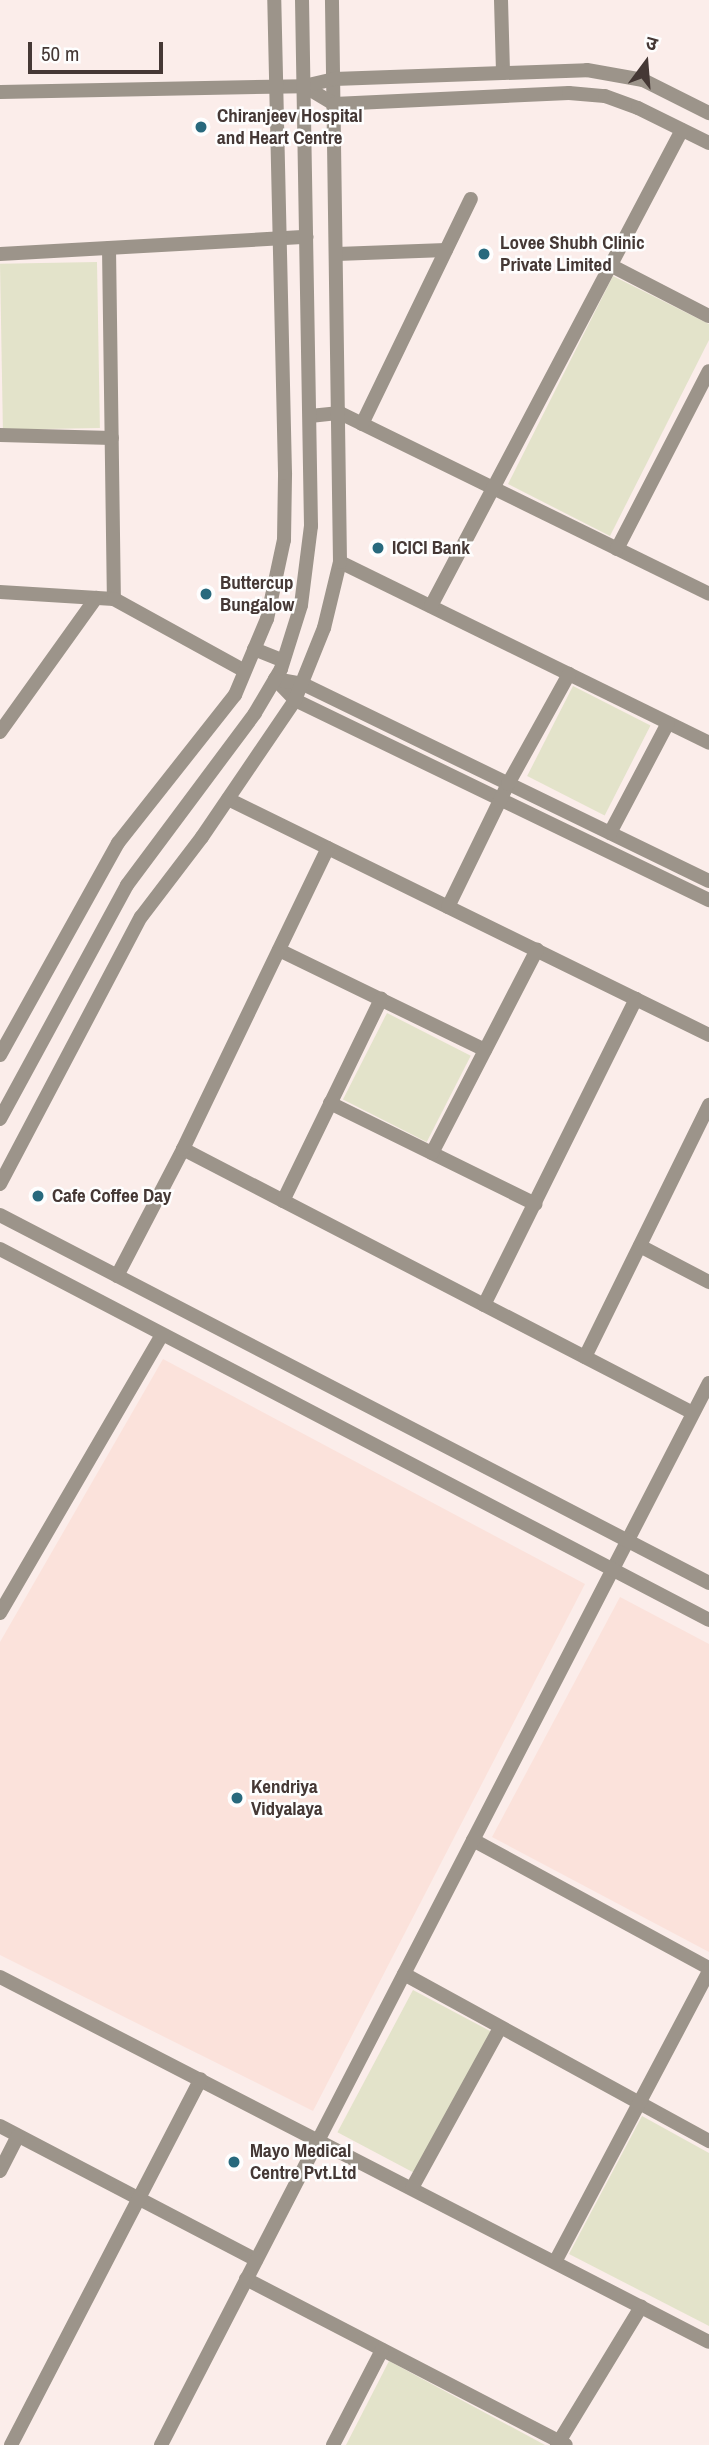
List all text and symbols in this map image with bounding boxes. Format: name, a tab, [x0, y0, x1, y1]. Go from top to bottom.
scale bar	[32, 28, 166, 72]
north arrow	[611, 28, 681, 98]
text: उ	[643, 29, 661, 57]
text: 50 m	[41, 39, 79, 68]
place label: Chiranjeev Hospital and Heart Centre	[217, 105, 362, 149]
marker: Chiranjeev Hospital and Heart Centre	[191, 117, 211, 137]
place label: Lovee Shubh Clinic Private Limited	[500, 232, 645, 276]
marker: Lovee Shubh Clinic Private Limited	[474, 244, 494, 264]
place label: ICICI Bank	[392, 537, 470, 559]
marker: ICICI Bank	[370, 540, 386, 556]
place label: Buttercup Bungalow	[220, 572, 294, 616]
marker: Buttercup Bungalow	[198, 586, 214, 602]
place label: Cafe Coffee Day	[52, 1185, 171, 1207]
marker: Cafe Coffee Day	[30, 1188, 46, 1204]
place label: Kendriya Vidyalaya	[251, 1776, 323, 1820]
marker: Kendriya Vidyalaya	[229, 1790, 245, 1806]
place label: Mayo Medical Centre Pvt.Ltd	[250, 2140, 356, 2184]
marker: Mayo Medical Centre Pvt.Ltd	[224, 2152, 244, 2172]

